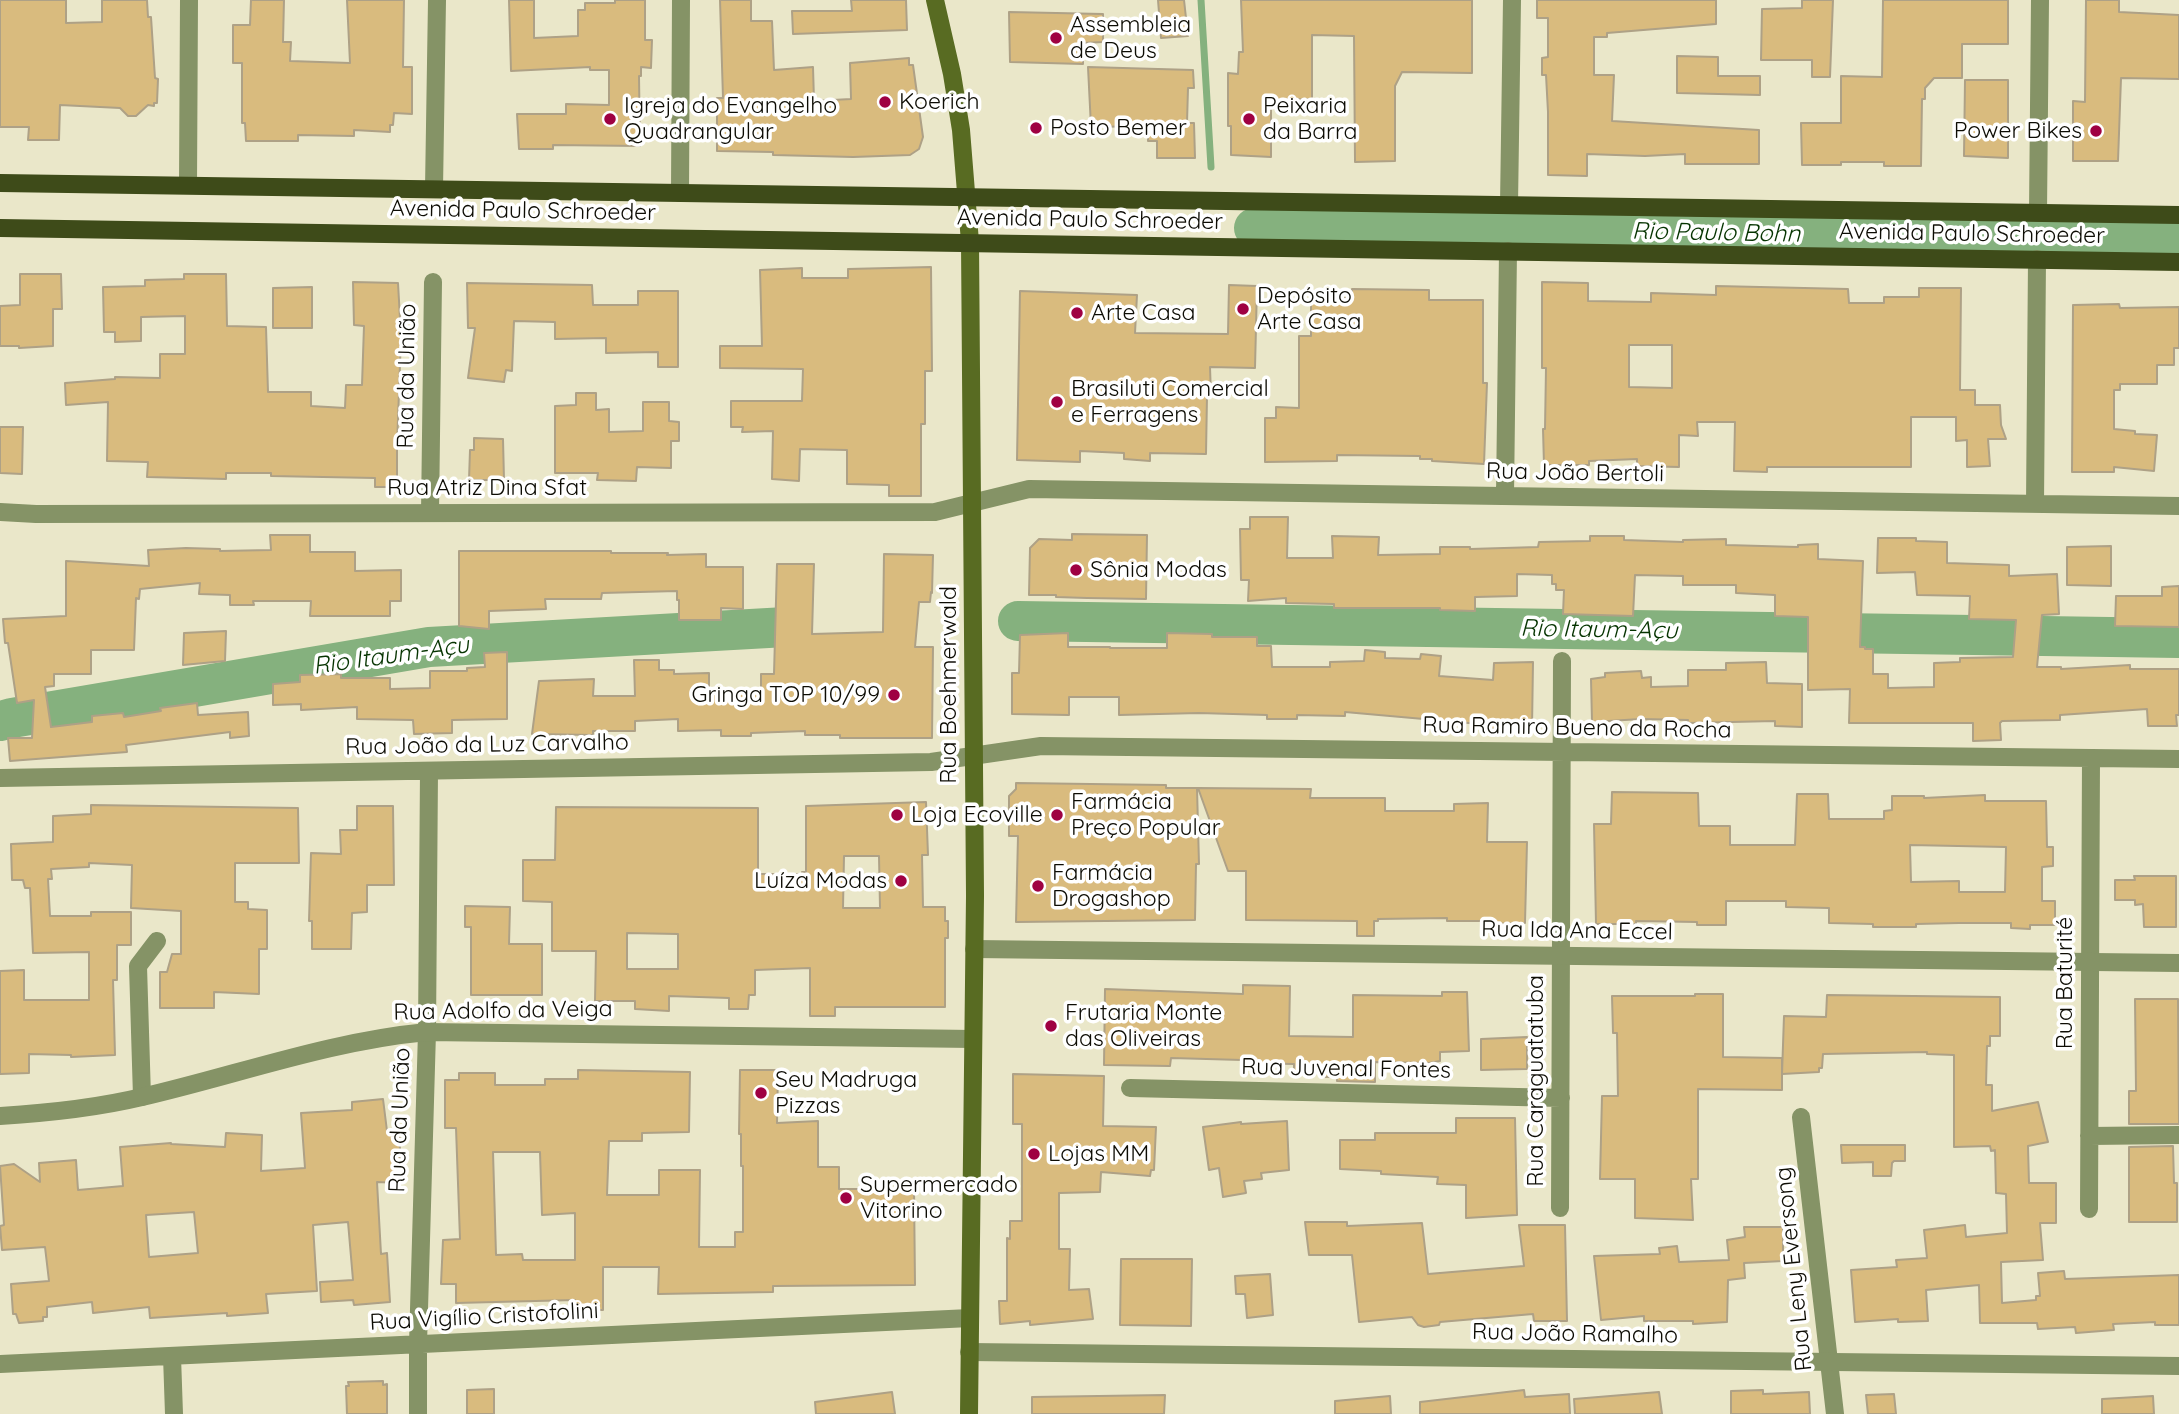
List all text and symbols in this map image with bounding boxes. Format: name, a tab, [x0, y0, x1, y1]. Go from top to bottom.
place label: Assembleia de Deus	[1070, 11, 1191, 65]
marker: Assembleia de Deus	[1048, 30, 1064, 46]
place label: Koerich	[899, 88, 980, 116]
place label: Igreja do Evangelho Quadrangular	[624, 92, 837, 146]
place label: Peixaria da Barra	[1263, 92, 1357, 146]
marker: Koerich	[877, 94, 893, 110]
marker: Igreja do Evangelho Quadrangular	[602, 111, 618, 127]
marker: Peixaria da Barra	[1241, 111, 1257, 127]
place label: Posto Bemer	[1050, 114, 1187, 142]
place label: Power Bikes	[1954, 117, 2082, 145]
marker: Posto Bemer	[1028, 120, 1044, 136]
marker: Power Bikes	[2088, 123, 2104, 139]
street label: Avenida Paulo Schroeder	[390, 195, 656, 227]
street label: Avenida Paulo Schroeder	[957, 204, 1223, 236]
water label: Rio Paulo Bohn	[1632, 217, 1800, 249]
street label: Avenida Paulo Schroeder	[1839, 218, 2105, 250]
place label: Depósito Arte Casa	[1257, 282, 1362, 336]
place label: Arte Casa	[1091, 299, 1196, 327]
marker: Depósito Arte Casa	[1235, 301, 1251, 317]
street label: Rua da União	[392, 303, 422, 449]
marker: Arte Casa	[1069, 305, 1085, 321]
place label: Brasiluti Comercial e Ferragens	[1071, 375, 1269, 429]
marker: Brasiluti Comercial e Ferragens	[1049, 394, 1065, 410]
street label: Rua João Bertoli	[1486, 458, 1664, 488]
street label: Rua Atriz Dina Sfat	[387, 474, 587, 502]
place label: Sônia Modas	[1090, 556, 1227, 584]
marker: Sônia Modas	[1068, 562, 1084, 578]
street label: Rua Boehmerwald	[935, 586, 963, 784]
water label: Rio Itaum-Açu	[1520, 614, 1678, 646]
water label: Rio Itaum-Açu	[311, 631, 471, 681]
place label: Gringa TOP 10/99	[692, 681, 880, 709]
marker: Gringa TOP 10/99	[886, 687, 902, 703]
street label: Rua Ramiro Bueno da Rocha	[1422, 712, 1732, 744]
street label: Rua João da Luz Carvalho	[345, 729, 629, 761]
place label: Farmácia Preço Popular	[1071, 788, 1221, 842]
place label: Loja Ecoville	[911, 801, 1043, 829]
marker: Loja Ecoville	[889, 807, 905, 823]
marker: Farmácia Preço Popular	[1049, 807, 1065, 823]
place label: Farmácia Drogashop	[1052, 859, 1171, 913]
place label: Luíza Modas	[754, 867, 887, 895]
marker: Luíza Modas	[893, 873, 909, 889]
marker: Farmácia Drogashop	[1030, 878, 1046, 894]
street label: Rua Ida Ana Eccel	[1481, 916, 1673, 946]
street label: Rua Baturité	[2051, 917, 2079, 1049]
street label: Rua Caraguatatuba	[1522, 975, 1550, 1187]
street label: Rua Adolfo da Veiga	[393, 995, 613, 1027]
place label: Frutaria Monte das Oliveiras	[1065, 999, 1222, 1053]
marker: Frutaria Monte das Oliveiras	[1043, 1018, 1059, 1034]
street label: Rua da União	[384, 1047, 416, 1193]
street label: Rua Juvenal Fontes	[1241, 1053, 1451, 1085]
place label: Seu Madruga Pizzas	[775, 1066, 917, 1120]
marker: Seu Madruga Pizzas	[753, 1085, 769, 1101]
place label: Lojas MM	[1048, 1140, 1149, 1168]
marker: Lojas MM	[1026, 1146, 1042, 1162]
street label: Rua Leny Eversong	[1770, 1166, 1818, 1372]
place label: Supermercado Vitorino	[860, 1171, 1018, 1225]
marker: Supermercado Vitorino	[838, 1190, 854, 1206]
street label: Rua Vigílio Cristofolini	[369, 1297, 599, 1337]
street label: Rua João Ramalho	[1472, 1318, 1678, 1350]

